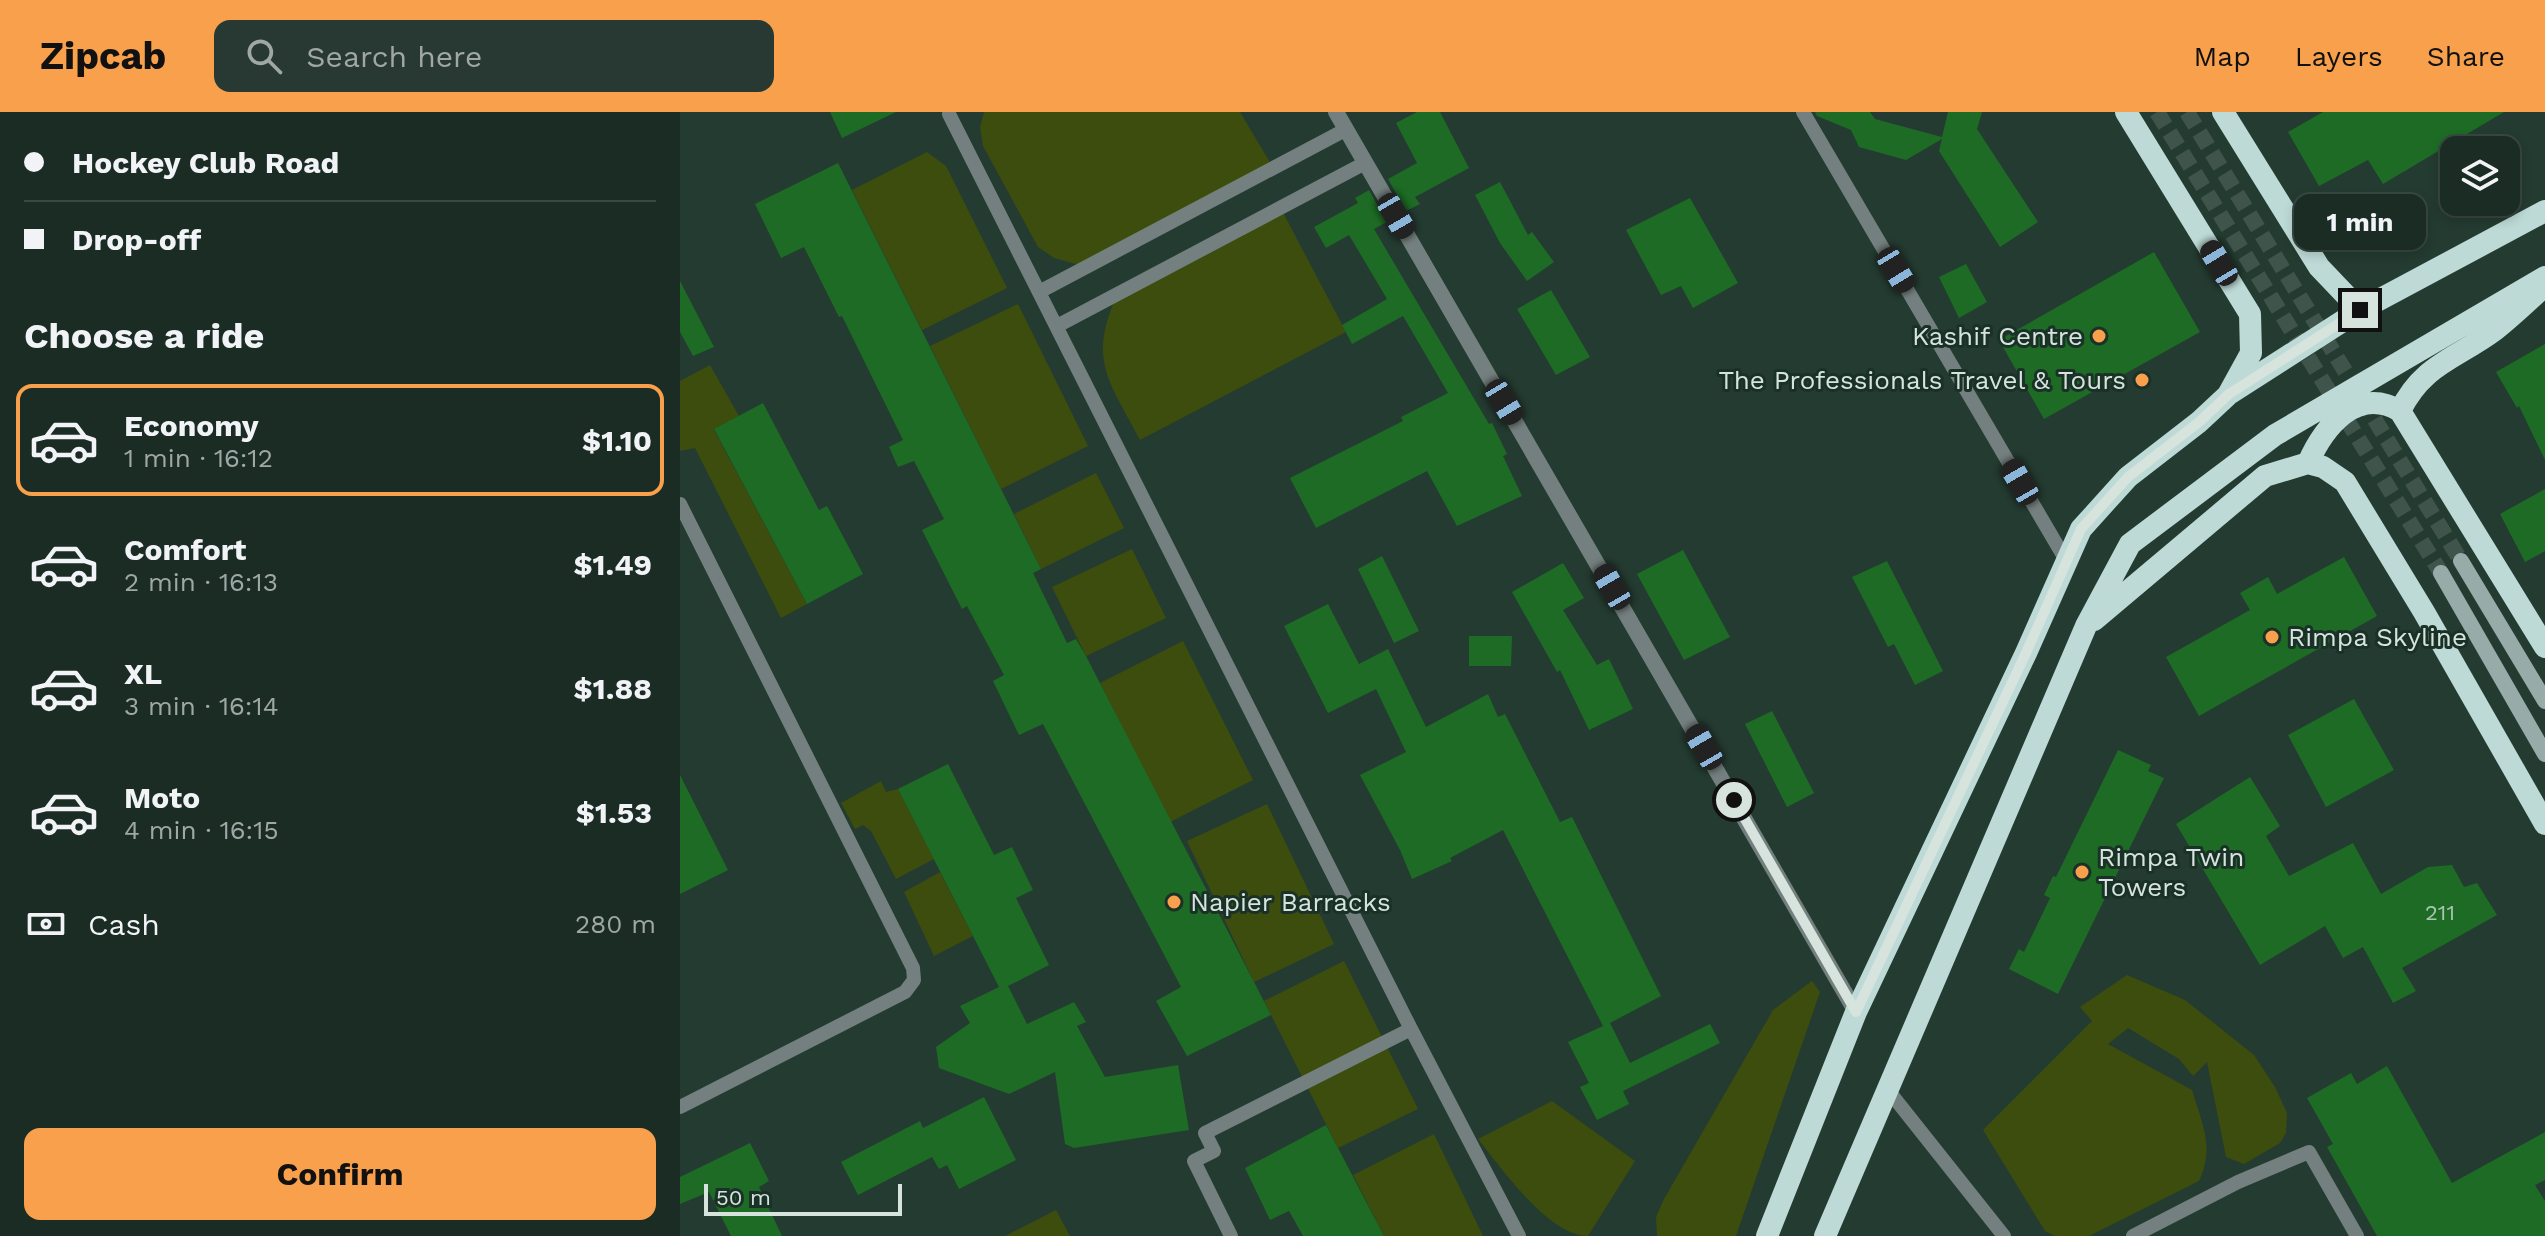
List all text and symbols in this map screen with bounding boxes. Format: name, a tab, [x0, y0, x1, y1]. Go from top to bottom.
search box	[214, 20, 774, 92]
text: Zipcab	[40, 34, 166, 78]
icon: search	[242, 34, 286, 78]
text: Search here	[306, 39, 482, 74]
text: Map	[2194, 40, 2251, 73]
text: Layers	[2295, 40, 2383, 73]
text: Share	[2427, 40, 2505, 73]
map controls	[2440, 136, 2520, 216]
button: layers	[2440, 136, 2520, 216]
text: Hockey Club Road	[72, 145, 339, 180]
car	[1374, 189, 1418, 243]
callout: 1 min	[2294, 194, 2426, 250]
text: 1 min	[2327, 207, 2393, 237]
text: Drop-off	[72, 222, 201, 257]
car	[2196, 236, 2242, 290]
car	[1873, 243, 1919, 297]
route end	[2342, 292, 2378, 328]
text: Choose a ride	[24, 315, 264, 357]
place label: Kashif Centre	[1912, 321, 2083, 351]
marker: Kashif Centre	[2090, 327, 2108, 345]
place label: The Professionals Travel & Tours	[1719, 365, 2126, 395]
marker: The Professionals Travel & Tours	[2133, 371, 2151, 389]
car	[1481, 375, 1527, 429]
icon: car	[28, 404, 100, 476]
text: Economy	[124, 408, 259, 443]
text: $1.10	[582, 423, 652, 458]
text: 1 min · 16:12	[124, 443, 273, 473]
car	[1998, 455, 2042, 509]
icon: car	[28, 528, 100, 600]
text: Comfort	[124, 532, 246, 567]
text: $1.49	[573, 547, 652, 582]
car	[1590, 560, 1634, 614]
text: 2 min · 16:13	[124, 567, 278, 597]
place label: Rimpa Skyline	[2288, 622, 2467, 652]
marker: Rimpa Skyline	[2263, 628, 2281, 646]
icon: car	[28, 652, 100, 724]
text: XL	[124, 656, 162, 691]
text: $1.88	[574, 671, 652, 706]
text: 3 min · 16:14	[124, 691, 279, 721]
car	[1682, 720, 1726, 774]
icon: car	[28, 776, 100, 848]
text: Moto	[124, 780, 200, 815]
route start	[1716, 782, 1752, 818]
text: $1.53	[576, 795, 652, 830]
text: 4 min · 16:15	[124, 815, 279, 845]
place label: Rimpa Twin Towers	[2098, 842, 2244, 902]
marker: Rimpa Twin Towers	[2073, 863, 2091, 881]
place label: Napier Barracks	[1190, 887, 1391, 917]
marker: Napier Barracks	[1165, 893, 1183, 911]
house number: 211	[2425, 900, 2455, 925]
icon: cash	[24, 902, 68, 946]
text: Cash	[88, 907, 160, 942]
text: 280 m	[575, 909, 656, 939]
button: Confirm	[24, 1128, 656, 1220]
scale bar	[704, 1180, 902, 1216]
text: 50 m	[716, 1185, 771, 1210]

